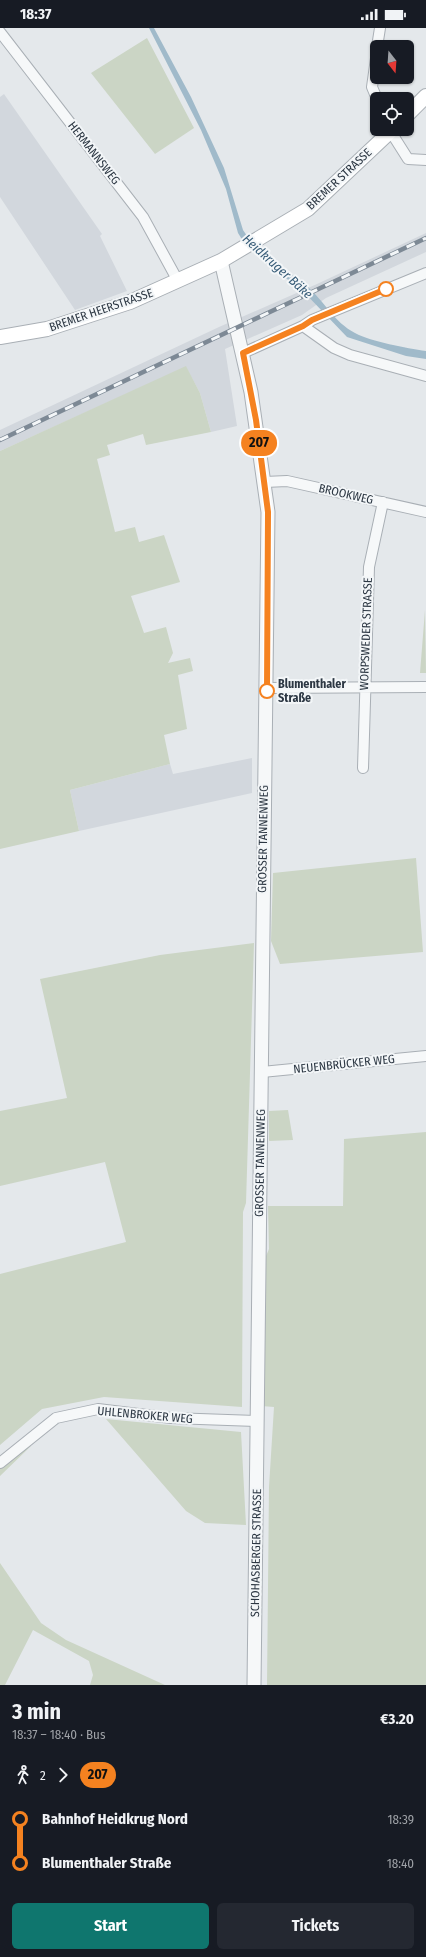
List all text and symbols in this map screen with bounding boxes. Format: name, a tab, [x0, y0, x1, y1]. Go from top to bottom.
text: 18:37	[20, 5, 51, 23]
north arrow	[370, 40, 414, 84]
map controls	[370, 40, 414, 136]
button: locate	[370, 92, 414, 136]
street label: HERMANNSWEG	[65, 119, 123, 187]
street label: BREMER STRASSE	[304, 145, 375, 213]
water label: Heidkruger Bäke	[240, 231, 316, 302]
unlabelled marker	[378, 281, 394, 297]
street label: BREMER HEERSTRASSE	[47, 286, 155, 334]
line badge: 207	[236, 430, 282, 456]
text: 207	[249, 434, 269, 451]
street label: BROOKWEG	[317, 481, 375, 507]
street label: WORPSWEDER STRASSE	[357, 577, 375, 691]
place label: Blumenthaler Straße	[278, 677, 346, 705]
marker: Blumenthaler Straße	[259, 683, 275, 699]
street label: GROSSER TANNENWEG	[255, 785, 271, 893]
street label: NEUENBRÜCKER WEG	[292, 1050, 395, 1076]
street label: GROSSER TANNENWEG	[252, 1109, 268, 1217]
street label: UHLENBROKER WEG	[97, 1404, 193, 1426]
street label: SCHOHASBERGER STRASSE	[248, 1488, 264, 1617]
text: 3 min	[12, 1698, 61, 1725]
text: €3.20	[380, 1710, 414, 1728]
text: 18:37 – 18:40 · Bus	[12, 1727, 105, 1742]
icon: walk	[12, 1764, 34, 1786]
icon: forward	[52, 1764, 74, 1786]
text: 207	[88, 1766, 108, 1783]
text: 2	[40, 1768, 46, 1783]
text: Bahnhof Heidkrug Nord	[42, 1810, 188, 1828]
text: 18:39	[388, 1812, 414, 1827]
text: Blumenthaler Straße	[42, 1854, 171, 1872]
text: 18:40	[387, 1856, 414, 1871]
button: Start	[12, 1903, 209, 1949]
button: Tickets	[217, 1903, 414, 1949]

